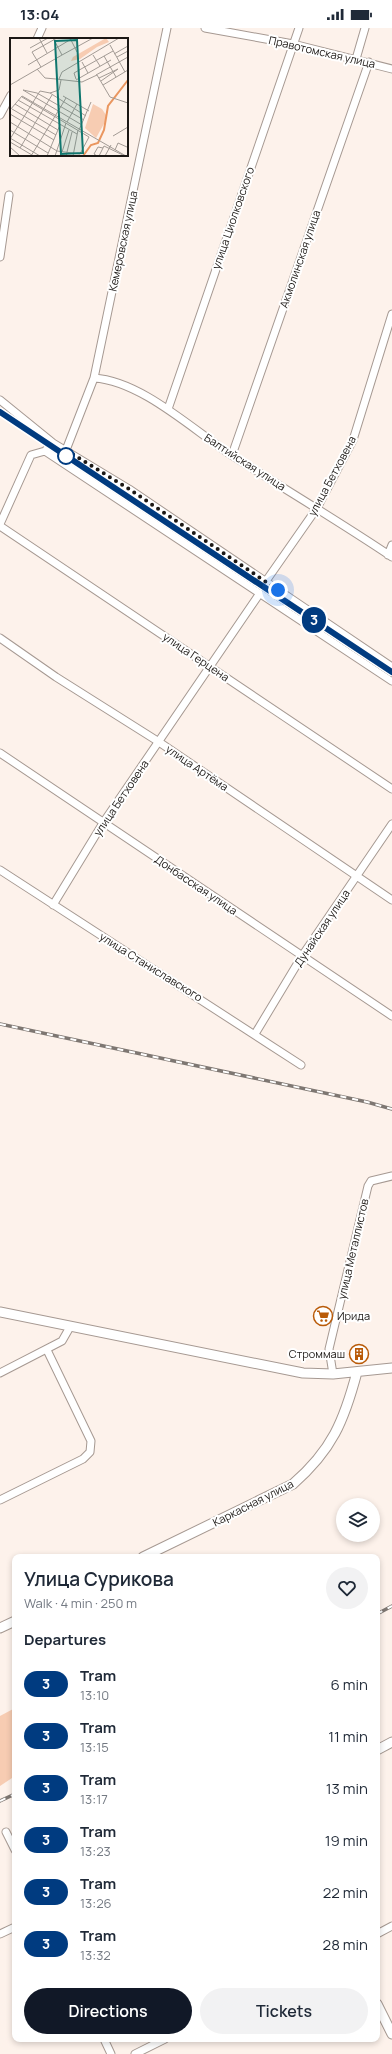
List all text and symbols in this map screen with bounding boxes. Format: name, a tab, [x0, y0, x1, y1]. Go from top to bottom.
text: 13:04	[20, 4, 59, 25]
street label: Правотомская улица	[267, 32, 377, 71]
inset map	[10, 38, 128, 156]
street label: улица Циолковского	[208, 164, 257, 271]
street label: Кемеровская улица	[105, 189, 140, 293]
street label: Акмолинская улица	[276, 208, 323, 310]
street label: Балтийская улица	[202, 430, 289, 494]
street label: улица Бетховена	[304, 433, 359, 519]
unlabelled marker	[57, 447, 75, 465]
your location	[268, 580, 288, 600]
line badge: 3	[301, 607, 327, 633]
text: 3	[310, 610, 318, 629]
street label: улица Герцена	[160, 629, 232, 684]
street label: улица Артёма	[163, 741, 231, 794]
street label: улица Бетховена	[90, 757, 152, 839]
street label: Донбасская улица	[152, 851, 241, 918]
street label: Дунайская улица	[290, 886, 353, 969]
street label: улица Станиславского	[97, 929, 206, 1005]
street label: улица Металлистов	[334, 1197, 371, 1301]
supermarket icon: Ирида	[312, 1305, 334, 1327]
place label: Ирида	[337, 1308, 370, 1323]
building icon: Строммаш	[348, 1343, 370, 1365]
place label: Строммаш	[289, 1346, 345, 1361]
street label: Каркасная улица	[210, 1476, 296, 1529]
map controls	[336, 1498, 380, 1542]
button: layers	[336, 1498, 380, 1542]
text: Улица Сурикова	[24, 1566, 174, 1592]
button: heart	[326, 1567, 368, 1609]
text: Walk · 4 min · 250 m	[24, 1594, 137, 1612]
text: Departures	[24, 1629, 106, 1650]
text: Tram	[80, 1665, 116, 1686]
text: 3	[42, 1674, 50, 1693]
text: 6 min	[331, 1674, 368, 1695]
text: 13:10	[80, 1686, 109, 1704]
text: Tram	[80, 1717, 116, 1738]
text: 3	[42, 1726, 50, 1745]
text: 11 min	[328, 1726, 368, 1747]
text: 13:15	[80, 1738, 109, 1756]
text: Tram	[80, 1769, 116, 1790]
text: 3	[42, 1778, 50, 1797]
text: 13 min	[326, 1778, 368, 1799]
text: 13:17	[80, 1790, 108, 1808]
text: Tram	[80, 1821, 116, 1842]
text: 3	[42, 1830, 50, 1849]
text: 19 min	[325, 1830, 368, 1851]
text: 13:23	[80, 1842, 111, 1860]
text: Tram	[80, 1873, 116, 1894]
text: 3	[42, 1882, 50, 1901]
text: 22 min	[323, 1882, 368, 1903]
text: 13:26	[80, 1894, 112, 1912]
text: Tram	[80, 1925, 116, 1946]
text: 3	[42, 1934, 50, 1953]
text: 28 min	[323, 1934, 368, 1955]
text: 13:32	[80, 1946, 111, 1964]
button: Directions	[24, 1988, 192, 2034]
button: Tickets	[200, 1988, 368, 2034]

